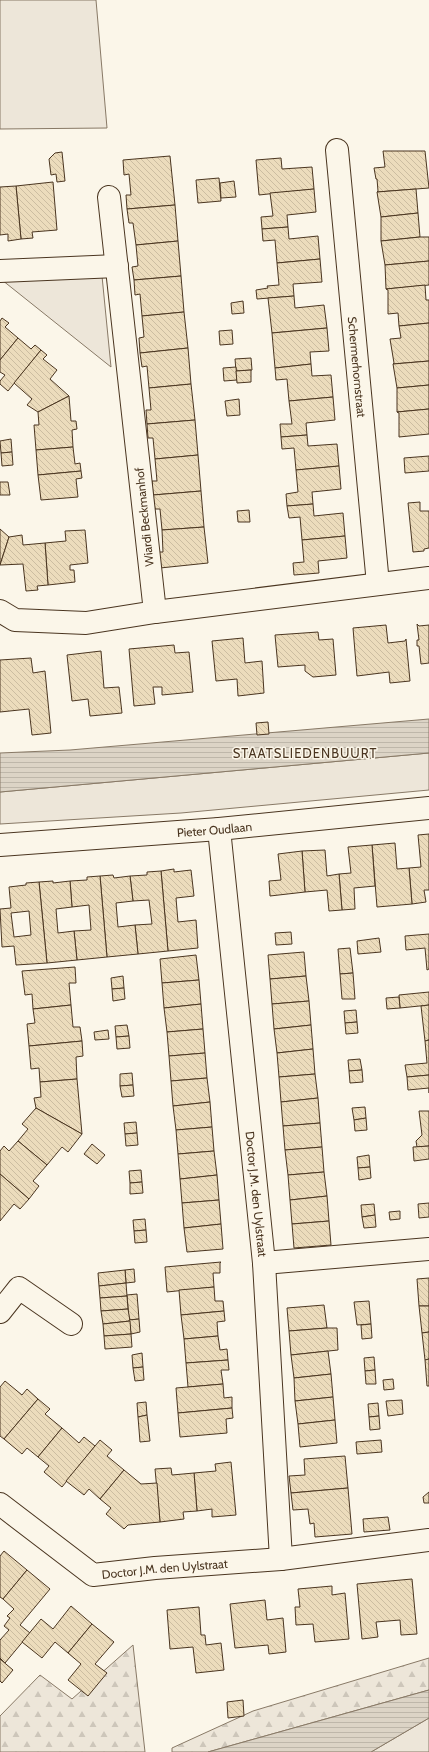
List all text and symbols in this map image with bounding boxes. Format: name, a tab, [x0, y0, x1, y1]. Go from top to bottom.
street label: Schermerhornstraat	[345, 316, 370, 418]
street label: Wiardi Beckmanhof	[131, 467, 157, 567]
district label: STAATSLIEDENBUURT	[233, 745, 377, 761]
street label: Pieter Oudlaan	[176, 818, 253, 840]
street label: Doctor J.M. den Uylstraat	[243, 1130, 271, 1258]
street label: Doctor J.M. den Uylstraat	[101, 1555, 228, 1581]

